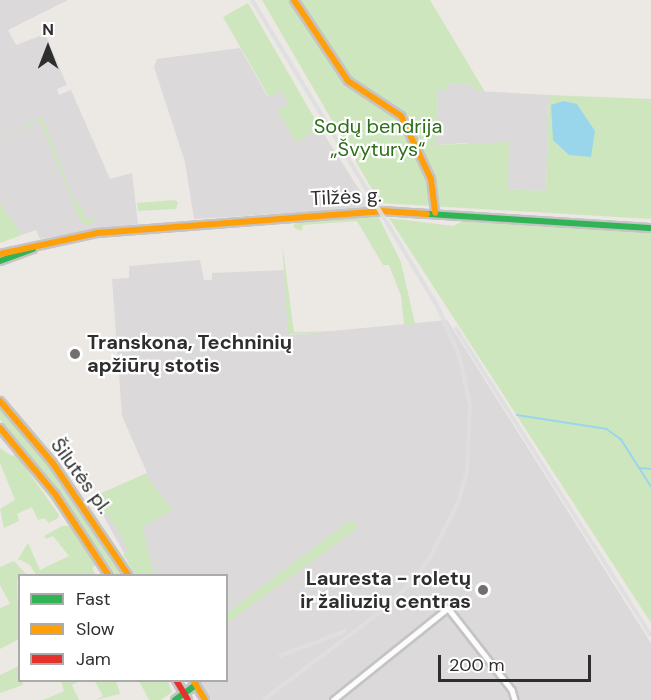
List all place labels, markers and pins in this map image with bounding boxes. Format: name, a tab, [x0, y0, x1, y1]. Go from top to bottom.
place label: Transkona, Techninių apžiūrų stotis	[87, 330, 292, 377]
marker: Transkona, Techninių apžiūrų stotis	[68, 347, 82, 361]
place label: Lauresta - roletų ir žaliuzių centras	[300, 566, 471, 613]
marker: Lauresta - roletų ir žaliuzių centras	[476, 583, 490, 597]

